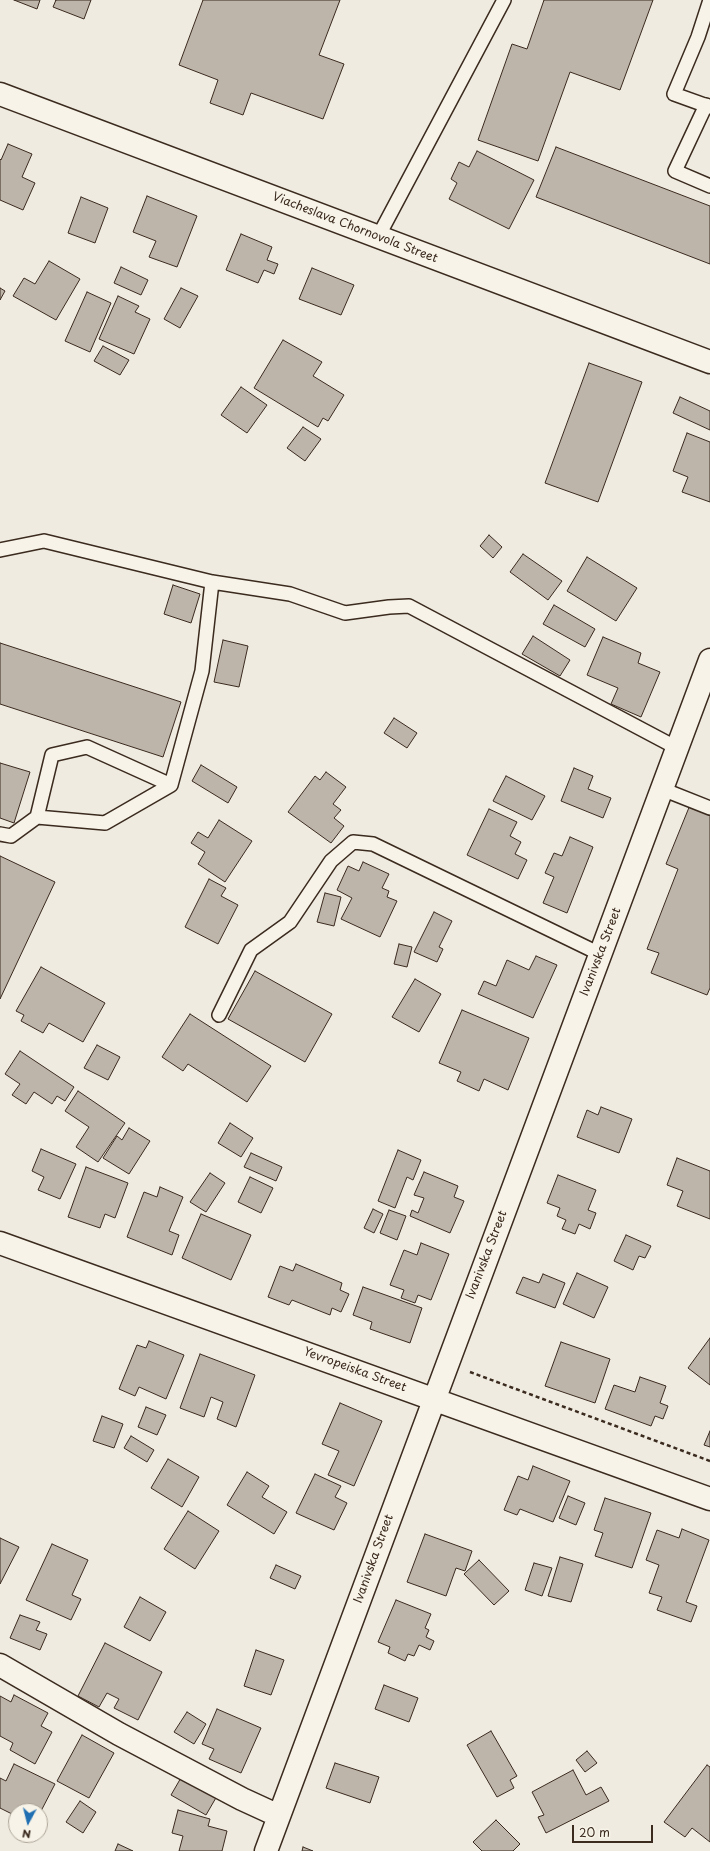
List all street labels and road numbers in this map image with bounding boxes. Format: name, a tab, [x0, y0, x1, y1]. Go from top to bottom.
street label: Viacheslava Chornovola Street	[270, 190, 440, 266]
street label: Ivanivska Street	[578, 906, 624, 998]
street label: Ivanivska Street	[464, 1209, 510, 1301]
street label: Yevropeiska Street	[302, 1345, 408, 1395]
street label: Ivanivska Street	[351, 1513, 397, 1605]

